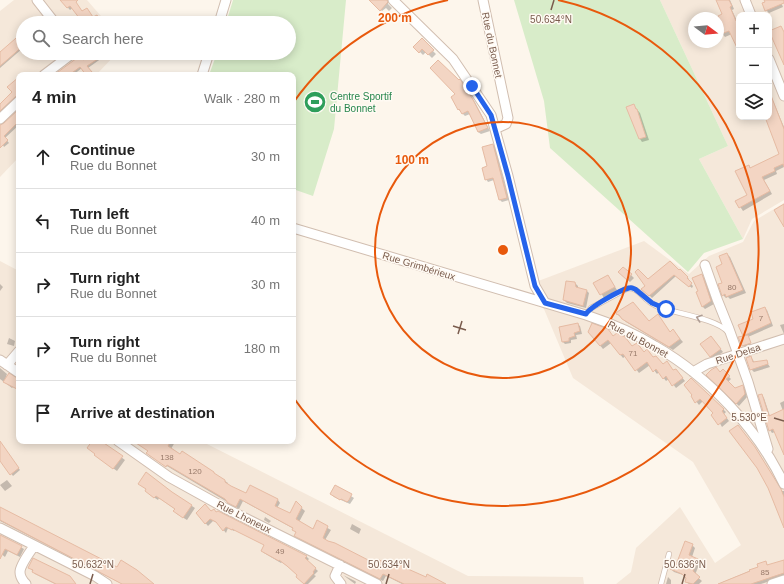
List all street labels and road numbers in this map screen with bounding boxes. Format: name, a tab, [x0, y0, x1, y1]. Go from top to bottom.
street label: Rue du Bonnet	[480, 11, 504, 79]
street label: Rue Grimbérieux	[381, 250, 457, 282]
street label: Rue du Bonnet	[606, 318, 670, 360]
street label: Rue Delsa	[714, 341, 762, 366]
street label: Rue Lhoneux	[215, 499, 273, 535]

